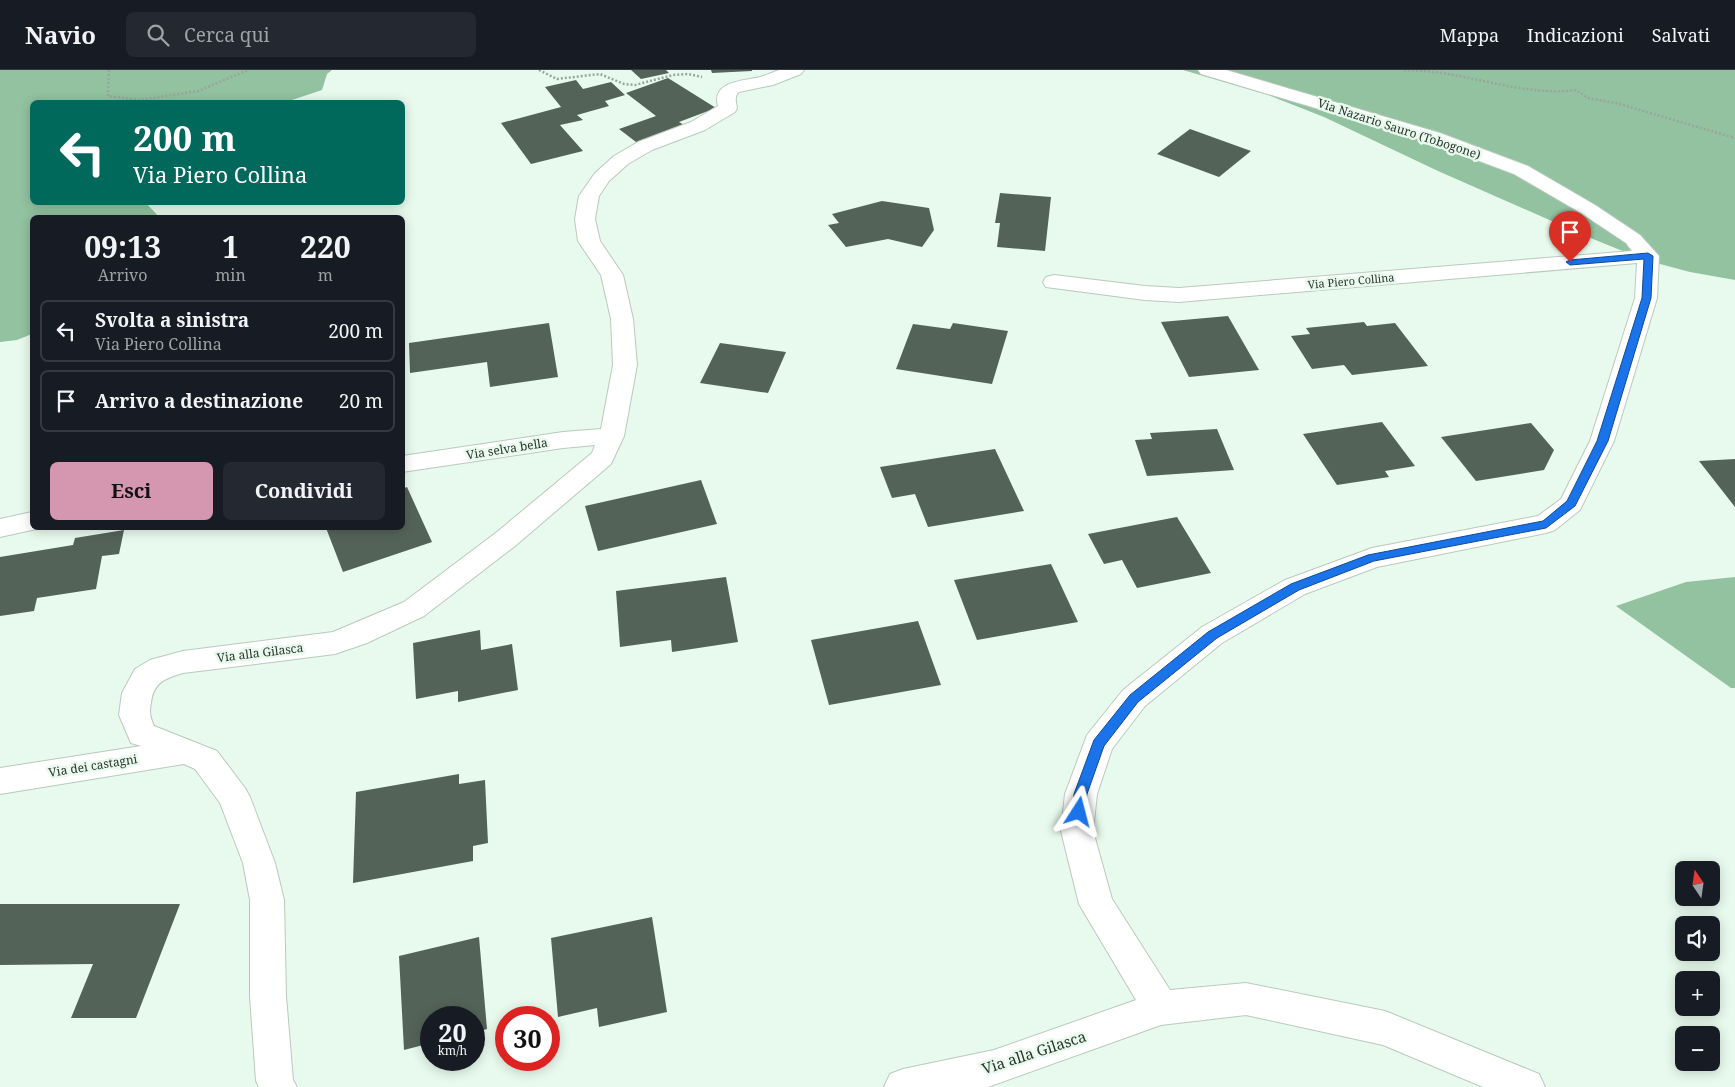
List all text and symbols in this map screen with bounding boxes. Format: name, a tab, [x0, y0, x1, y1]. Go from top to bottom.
search box	[126, 12, 476, 57]
text: Navio	[25, 18, 96, 51]
icon: search	[144, 21, 172, 49]
text: Cerca qui	[184, 22, 270, 48]
text: Mappa	[1440, 23, 1499, 47]
text: Indicazioni	[1527, 23, 1624, 47]
text: Salvati	[1652, 23, 1710, 47]
street label: Via Nazario Sauro (Tobogone)	[1315, 94, 1483, 163]
text: 200 m	[133, 114, 236, 161]
icon: left	[50, 120, 115, 185]
text: Via Piero Collina	[133, 159, 307, 189]
pin	[1549, 211, 1591, 262]
icon: arrive	[1556, 218, 1584, 246]
text: 09:13	[84, 226, 161, 267]
text: 1	[222, 226, 239, 267]
text: 220	[300, 226, 351, 267]
text: Arrivo	[98, 264, 148, 286]
text: min	[215, 264, 246, 286]
text: m	[318, 264, 333, 286]
street label: Via Piero Collina	[1307, 269, 1395, 292]
text: Svolta a sinistra	[95, 307, 249, 333]
icon: left	[52, 317, 80, 345]
text: 200 m	[328, 318, 383, 344]
text: Via Piero Collina	[95, 333, 222, 355]
icon: arrive	[52, 387, 80, 415]
text: Arrivo a destinazione	[95, 388, 303, 414]
text: 20 m	[339, 388, 383, 414]
street label: Via selva bella	[465, 434, 549, 463]
button: Esci	[50, 462, 213, 520]
button: Condividi	[223, 462, 385, 520]
street label: Via alla Gilasca	[216, 639, 304, 666]
street label: Via dei castagni	[47, 750, 139, 781]
position arrow	[1052, 785, 1104, 837]
north arrow	[1675, 861, 1720, 906]
map controls	[1675, 861, 1720, 1071]
button: sound	[1675, 916, 1720, 961]
button: +	[1675, 971, 1720, 1016]
speed limit sign: 30	[495, 1006, 560, 1071]
text: 20	[438, 1015, 467, 1049]
street label: Via alla Gilasca	[979, 1026, 1088, 1078]
button: −	[1675, 1026, 1720, 1071]
text: km/h	[438, 1042, 467, 1059]

